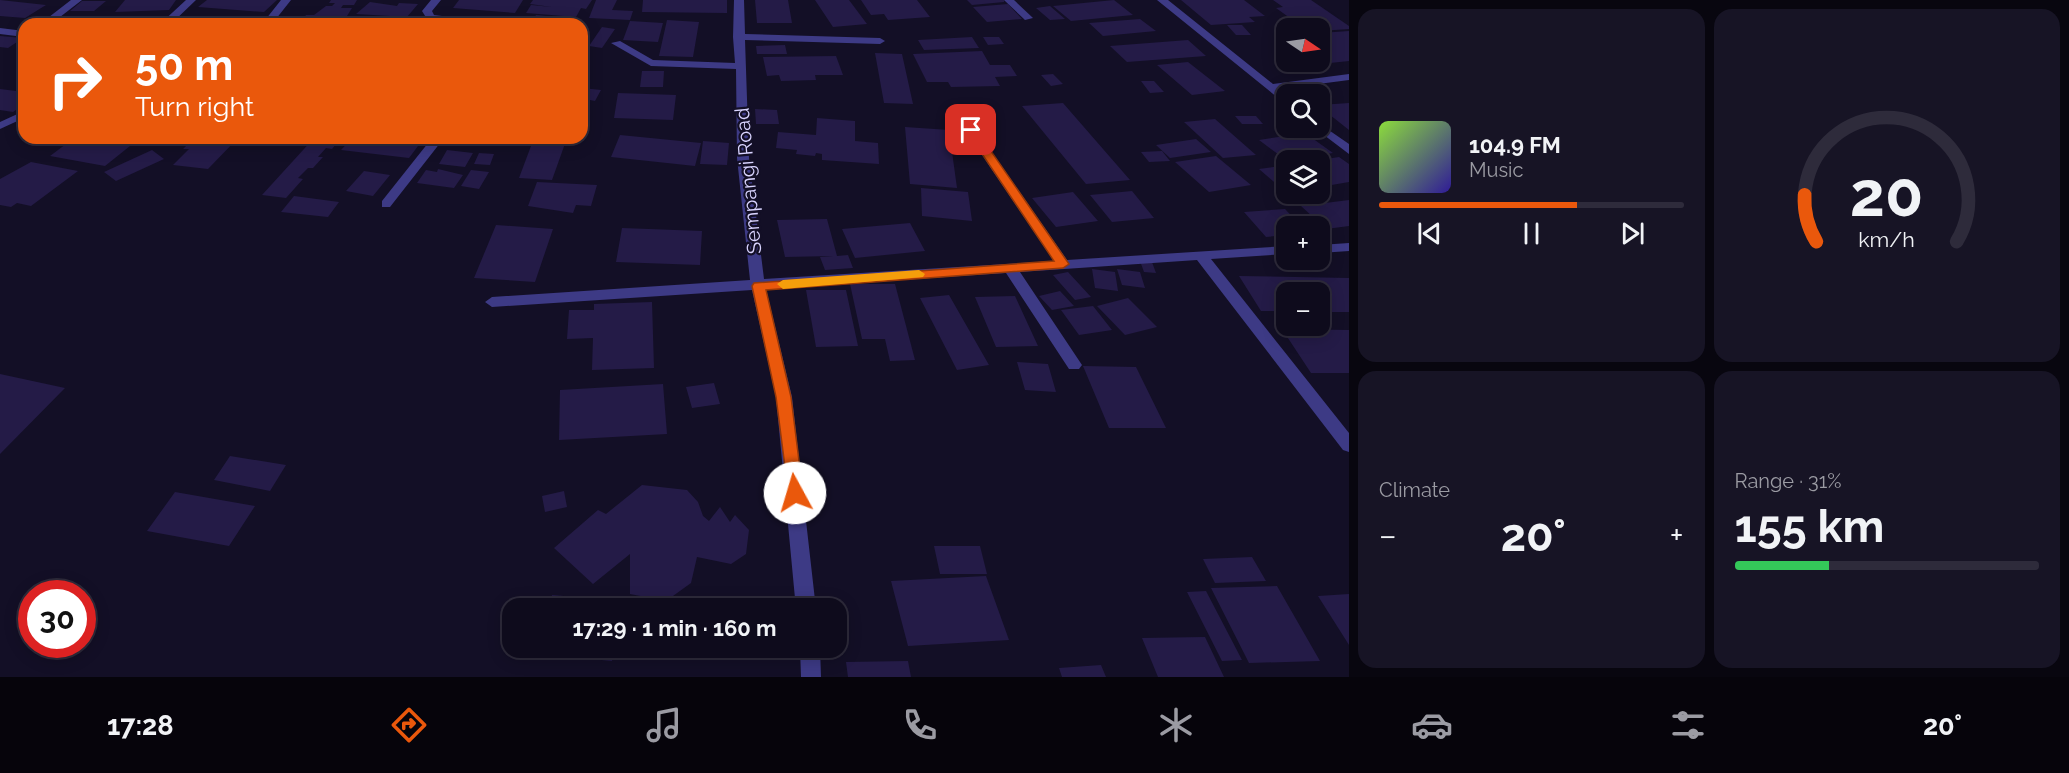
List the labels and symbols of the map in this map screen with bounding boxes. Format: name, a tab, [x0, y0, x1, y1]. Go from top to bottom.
north arrow	[1276, 18, 1330, 72]
pin	[945, 104, 996, 155]
street label: Sempangi Road	[730, 107, 766, 255]
position arrow	[763, 461, 827, 525]
speed limit sign: 30	[18, 580, 96, 658]

